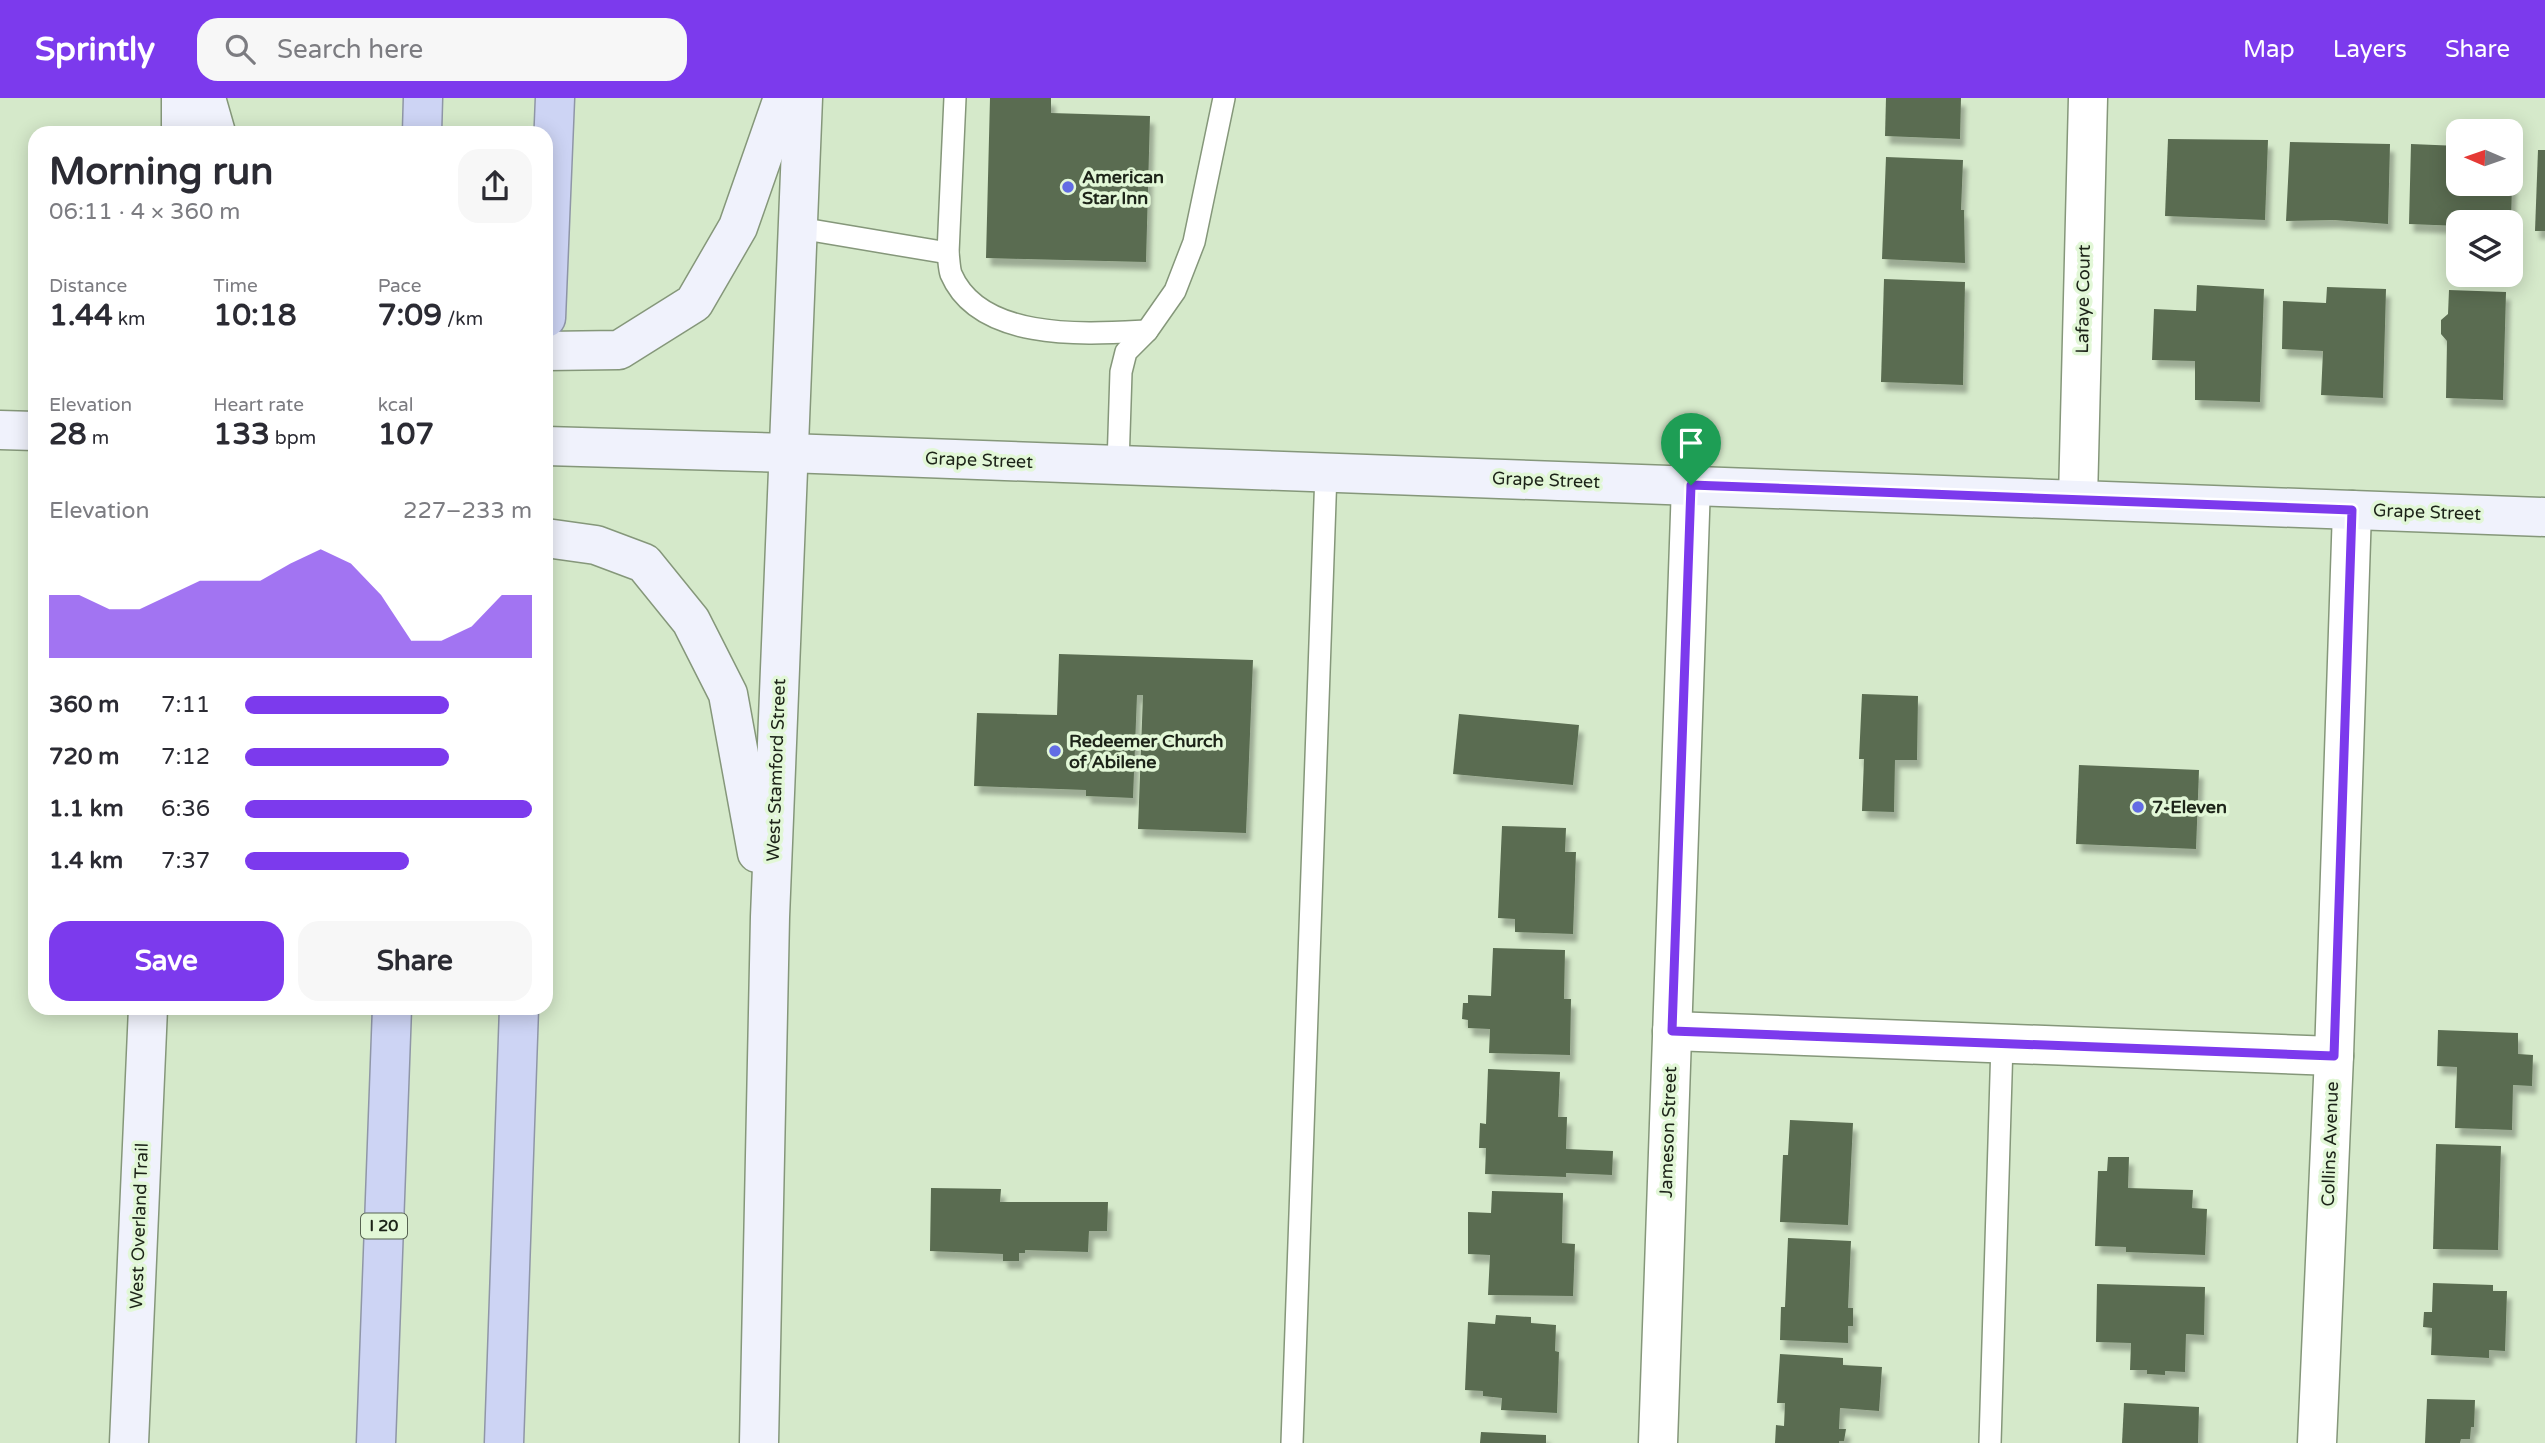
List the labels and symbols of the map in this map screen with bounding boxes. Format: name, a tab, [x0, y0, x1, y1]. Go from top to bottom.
north arrow	[2446, 119, 2524, 196]
place label: American Star Inn	[1082, 166, 1164, 209]
marker: American Star Inn	[1060, 179, 1076, 195]
street label: Lafaye Court	[2071, 244, 2095, 354]
pin	[1661, 413, 1721, 485]
street label: Grape Street	[924, 447, 1034, 473]
street label: Grape Street	[1491, 467, 1601, 493]
street label: Grape Street	[2372, 499, 2482, 525]
street label: West Stamford Street	[762, 678, 790, 862]
place label: Redeemer Church of Abilene	[1069, 730, 1224, 773]
marker: Redeemer Church of Abilene	[1047, 743, 1063, 759]
place label: 7-Eleven	[2152, 796, 2227, 818]
marker: 7-Eleven	[2130, 799, 2146, 815]
street label: Jameson Street	[1655, 1066, 1681, 1198]
street label: Collins Avenue	[2317, 1081, 2343, 1207]
street label: West Overland Trail	[125, 1143, 153, 1309]
road number: I 20	[361, 1214, 407, 1238]

